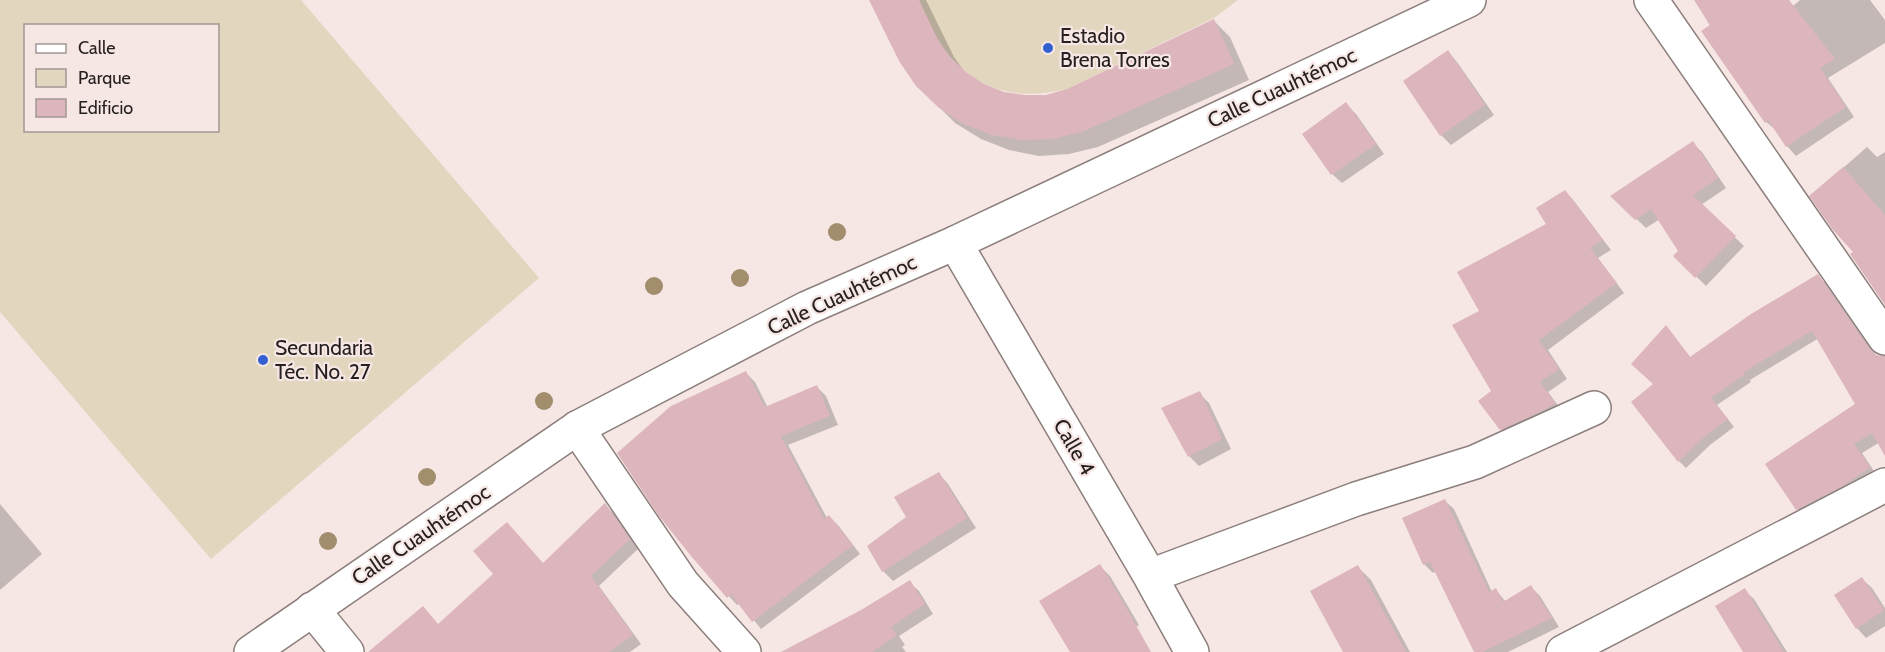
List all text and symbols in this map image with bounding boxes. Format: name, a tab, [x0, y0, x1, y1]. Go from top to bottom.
place label: Estadio Brena Torres	[1060, 23, 1170, 72]
legend	[24, 24, 219, 132]
text: Calle	[78, 37, 115, 59]
marker: Estadio Brena Torres	[1041, 41, 1055, 55]
street label: Calle Cuauhtémoc	[1203, 42, 1360, 133]
text: Parque	[78, 67, 131, 89]
text: Edificio	[78, 97, 133, 119]
street label: Calle Cuauhtémoc	[763, 249, 920, 340]
place label: Secundaria Téc. No. 27	[275, 335, 373, 384]
marker: Secundaria Téc. No. 27	[256, 353, 270, 367]
street label: Calle 4	[1048, 414, 1100, 479]
street label: Calle Cuauhtémoc	[347, 479, 495, 590]

